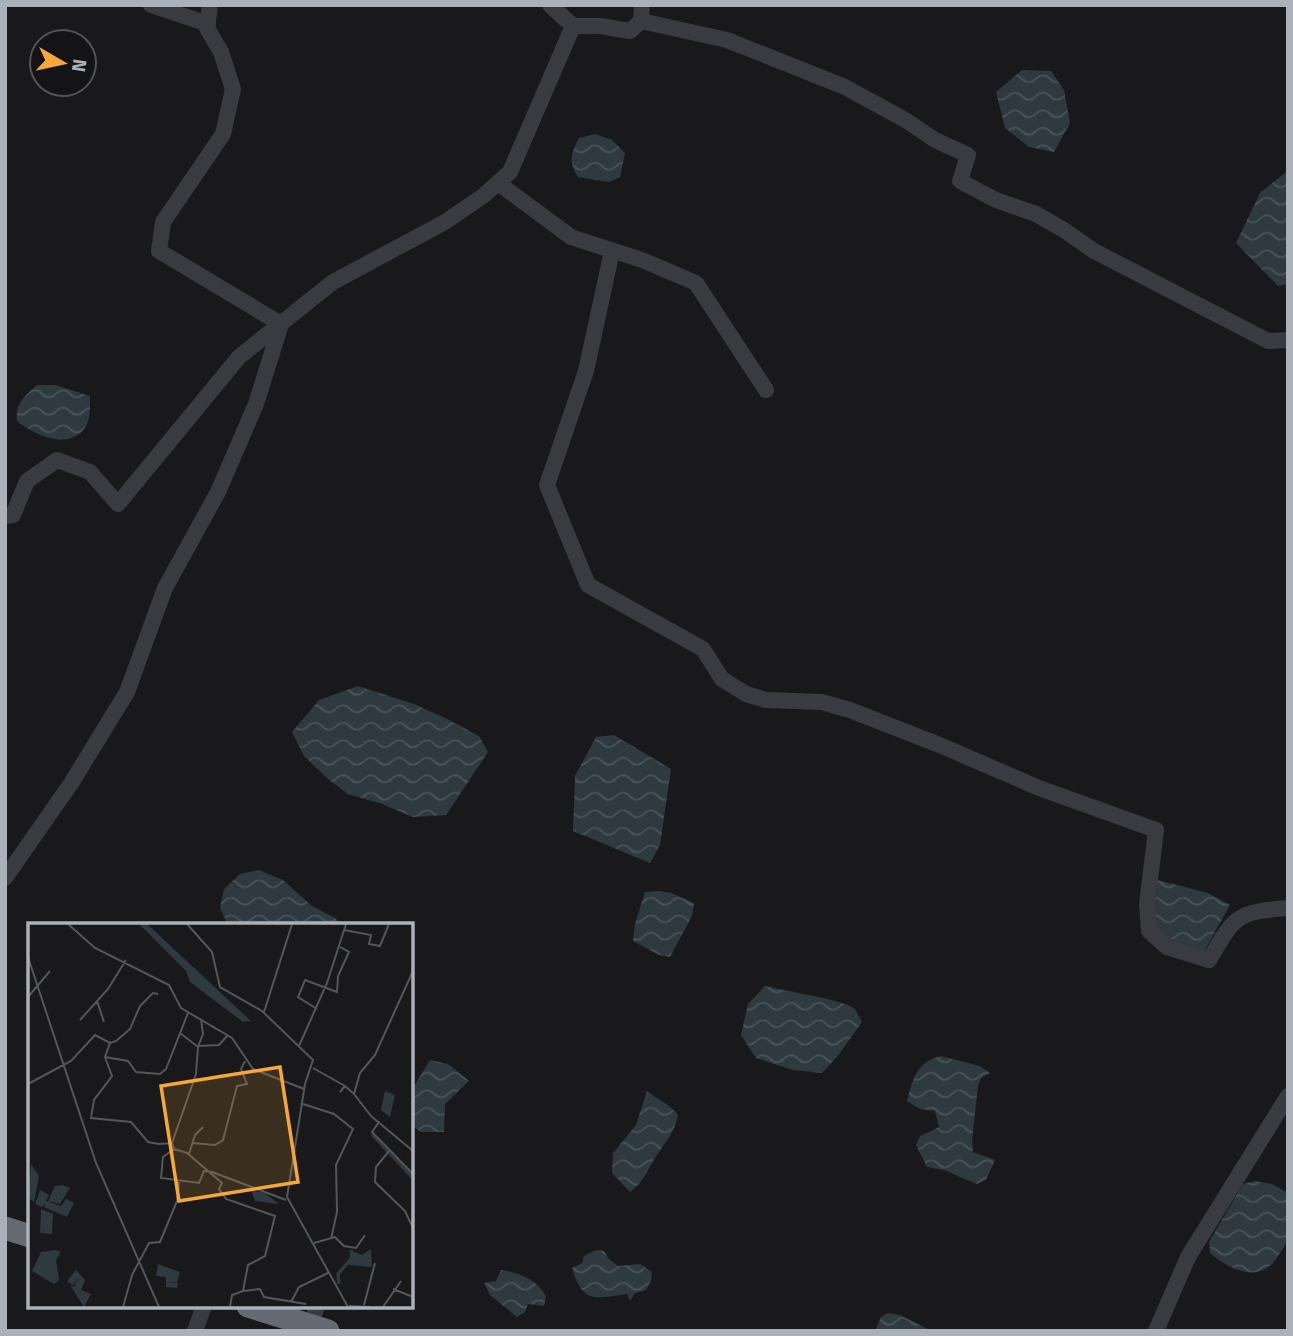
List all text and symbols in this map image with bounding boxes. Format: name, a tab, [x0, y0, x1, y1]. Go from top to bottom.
north arrow	[28, 28, 98, 98]
text: N	[67, 58, 92, 74]
inset map	[28, 923, 413, 1308]

